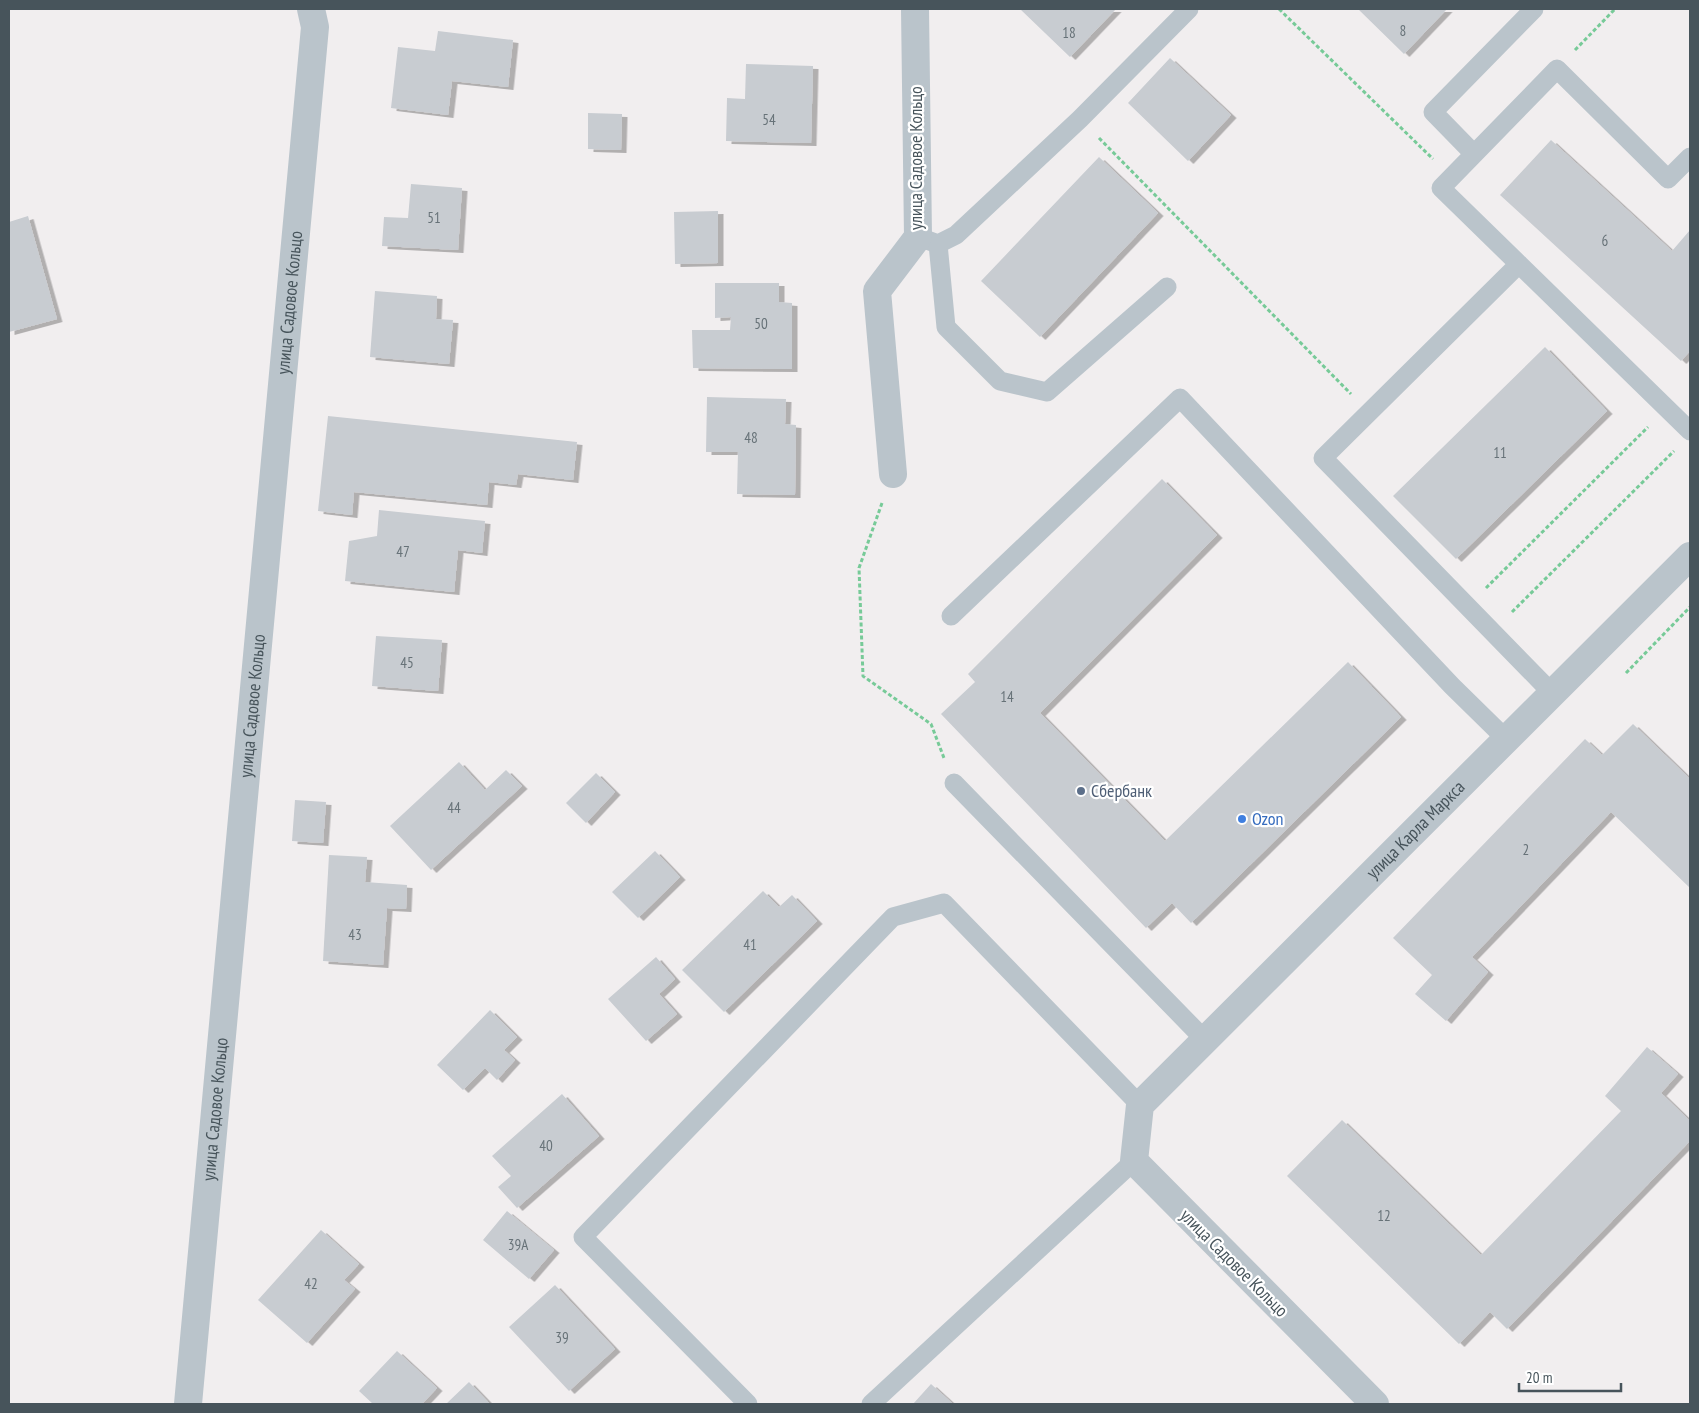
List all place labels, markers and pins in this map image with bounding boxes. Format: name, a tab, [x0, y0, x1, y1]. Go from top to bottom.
place label: Сбербанк	[1091, 779, 1152, 802]
marker: Сбербанк	[1075, 785, 1087, 797]
place label: Ozon	[1252, 807, 1284, 830]
marker: Ozon	[1236, 813, 1248, 825]

